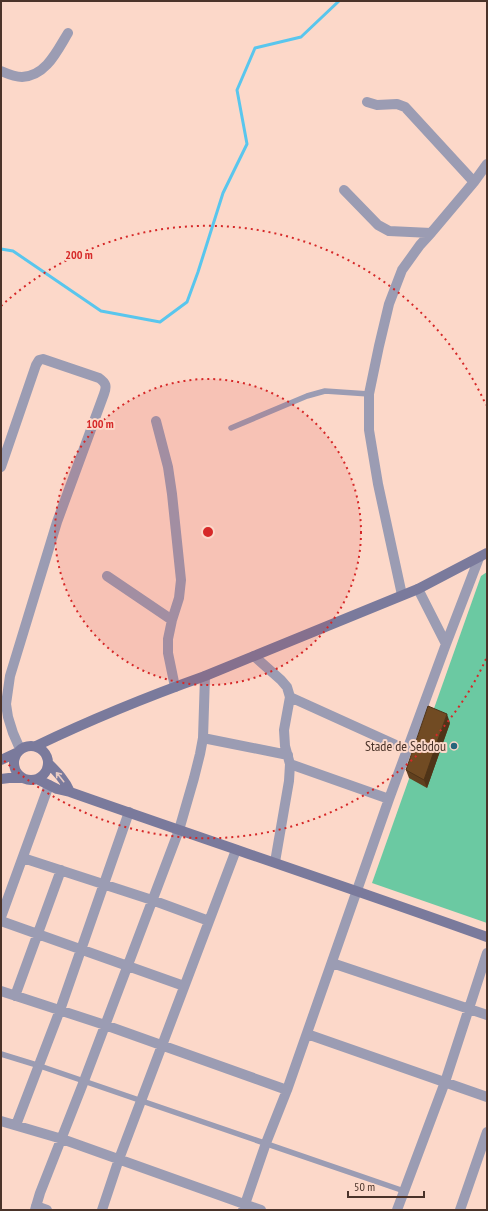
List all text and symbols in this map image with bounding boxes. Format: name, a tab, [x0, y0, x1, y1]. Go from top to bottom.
text: 200 m	[65, 247, 93, 262]
text: 100 m	[86, 416, 114, 431]
centre of rings	[201, 525, 215, 539]
place label: Stade de Sebdou	[365, 737, 446, 755]
marker: Stade de Sebdou	[449, 741, 459, 751]
one-way arrow	[56, 771, 65, 782]
scale bar	[348, 1173, 424, 1199]
text: 50 m	[354, 1179, 375, 1194]

